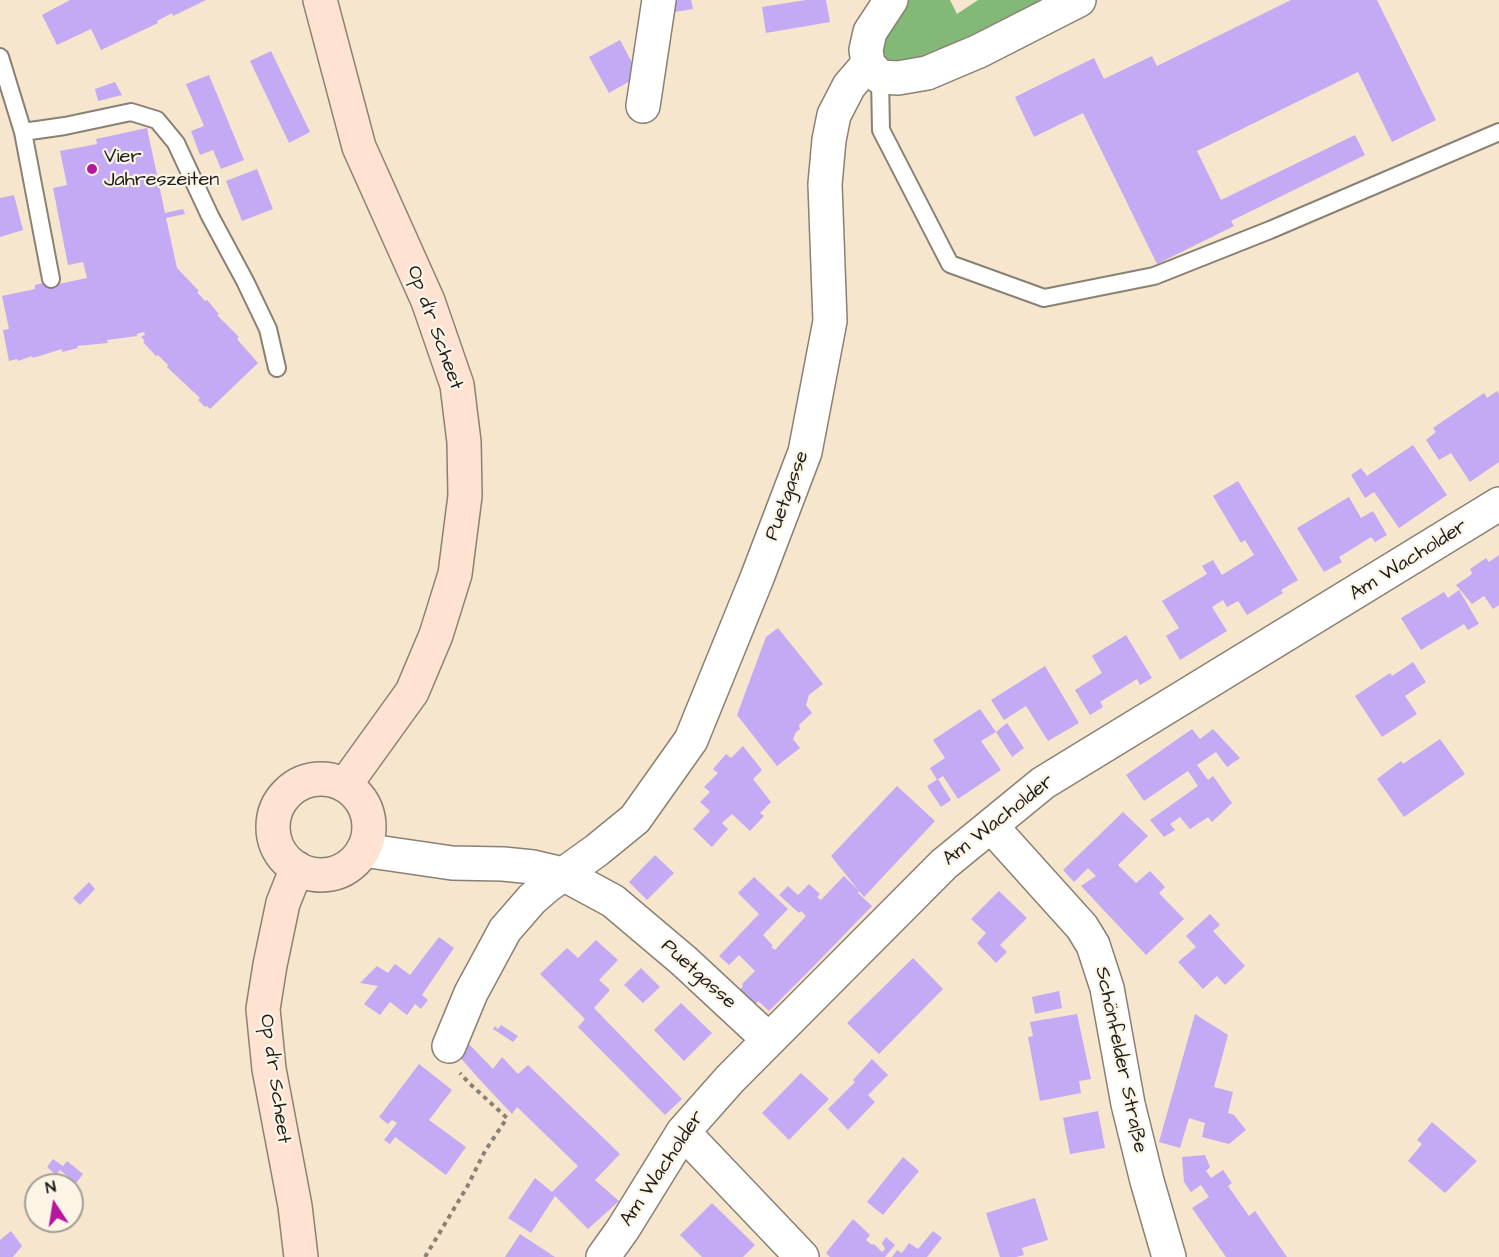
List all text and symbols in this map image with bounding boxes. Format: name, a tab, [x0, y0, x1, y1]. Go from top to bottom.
place label: Vier Jahreszeiten	[104, 146, 219, 193]
marker: Vier Jahreszeiten	[85, 162, 99, 176]
street label: Op d’r Scheet	[400, 263, 468, 393]
street label: Puetgasse	[761, 448, 815, 544]
street label: Am Wacholder	[1346, 515, 1472, 607]
street label: Am Wacholder	[939, 770, 1059, 872]
street label: Puetgasse	[655, 935, 741, 1015]
street label: Schönfelder Straße	[1089, 965, 1151, 1155]
street label: Op d’r Scheet	[253, 1013, 295, 1145]
street label: Am Wacholder	[615, 1107, 711, 1231]
north arrow	[24, 1173, 84, 1233]
text: N	[43, 1176, 58, 1199]

